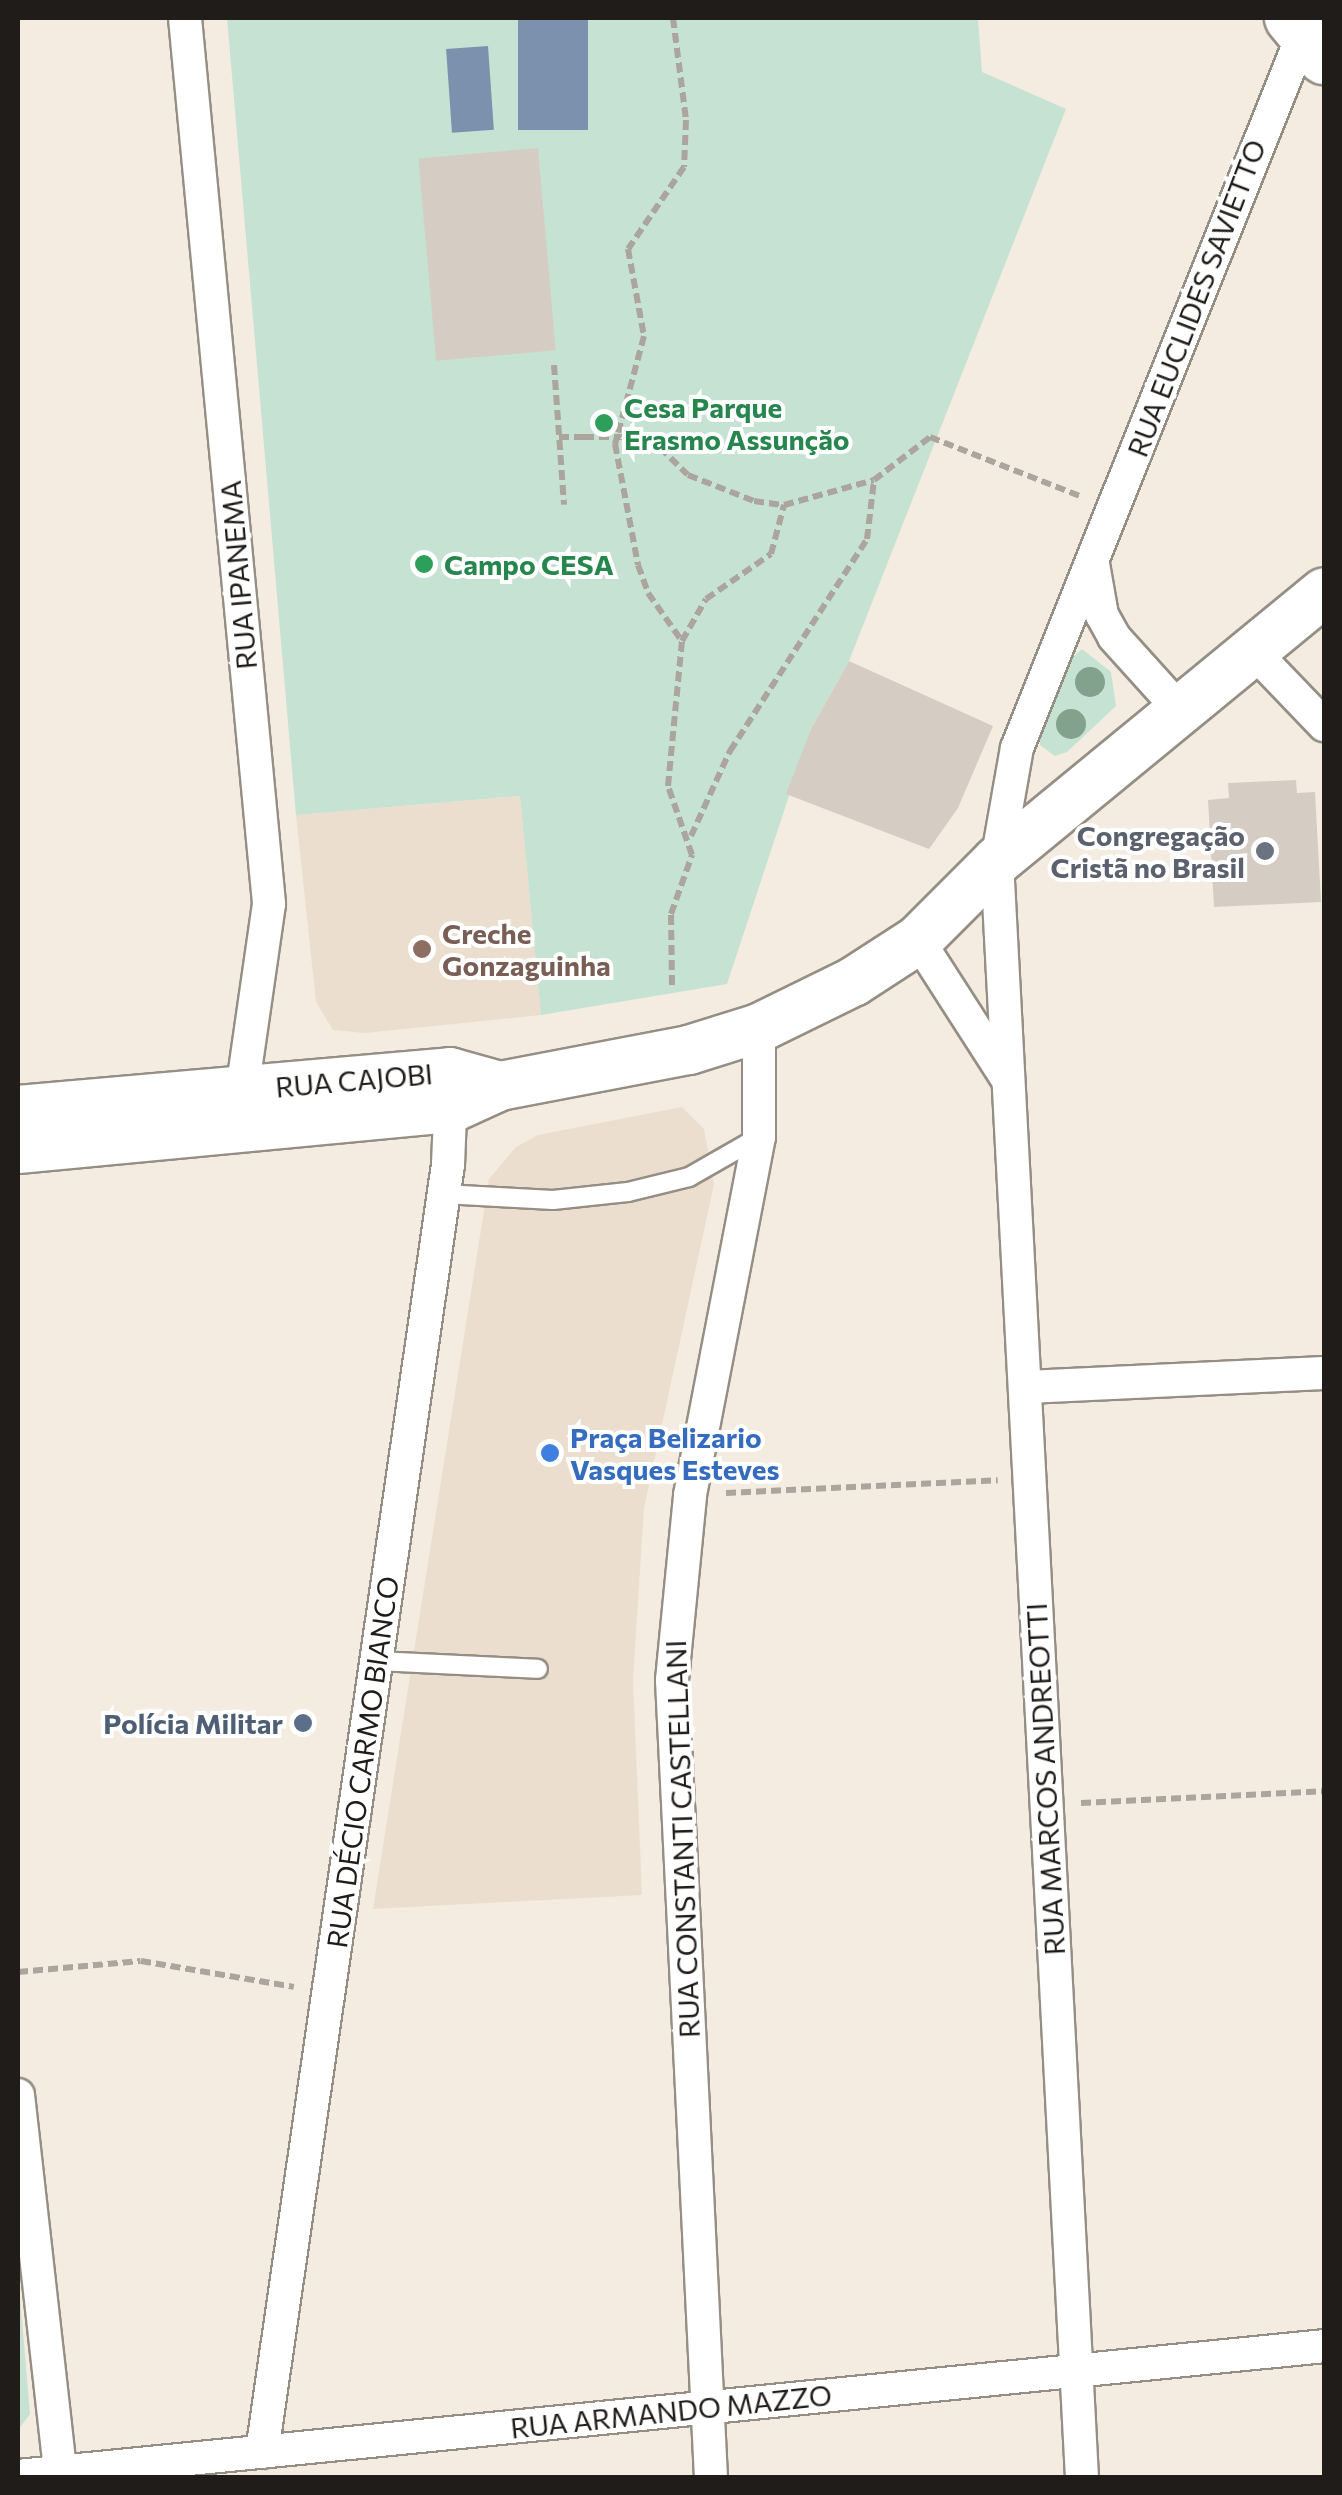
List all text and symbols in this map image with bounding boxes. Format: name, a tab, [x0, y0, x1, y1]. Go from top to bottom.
street label: RUA EUCLIDES SAVIETTO	[1120, 135, 1272, 461]
place label: Cesa Parque Erasmo Assunçăo	[624, 390, 849, 456]
marker: Cesa Parque Erasmo Assunçăo	[593, 412, 615, 434]
street label: RUA IPANEMA	[213, 479, 263, 671]
place label: Campo CESA	[444, 547, 614, 581]
marker: Campo CESA	[413, 553, 435, 575]
place label: Congregação Cristã no Brasil	[1051, 818, 1245, 884]
marker: Congregação Cristã no Brasil	[1254, 840, 1276, 862]
place label: Creche Gonzaguinha	[442, 916, 611, 982]
marker: Creche Gonzaguinha	[411, 938, 433, 960]
street label: RUA CAJOBI	[274, 1056, 434, 1104]
place label: Praça Belizario Vasques Esteves	[570, 1420, 780, 1486]
marker: Praça Belizario Vasques Esteves	[539, 1442, 561, 1464]
street label: RUA DÉCIO CARMO BIANCO	[319, 1574, 405, 1950]
street label: RUA MARCOS ANDREOTTI	[1019, 1602, 1071, 1956]
street label: RUA CONSTANTI CASTELLANI	[658, 1639, 706, 2039]
place label: Polícia Militar	[103, 1706, 283, 1740]
marker: Polícia Militar	[292, 1712, 314, 1734]
street label: RUA ARMANDO MAZZO	[509, 2377, 833, 2445]

